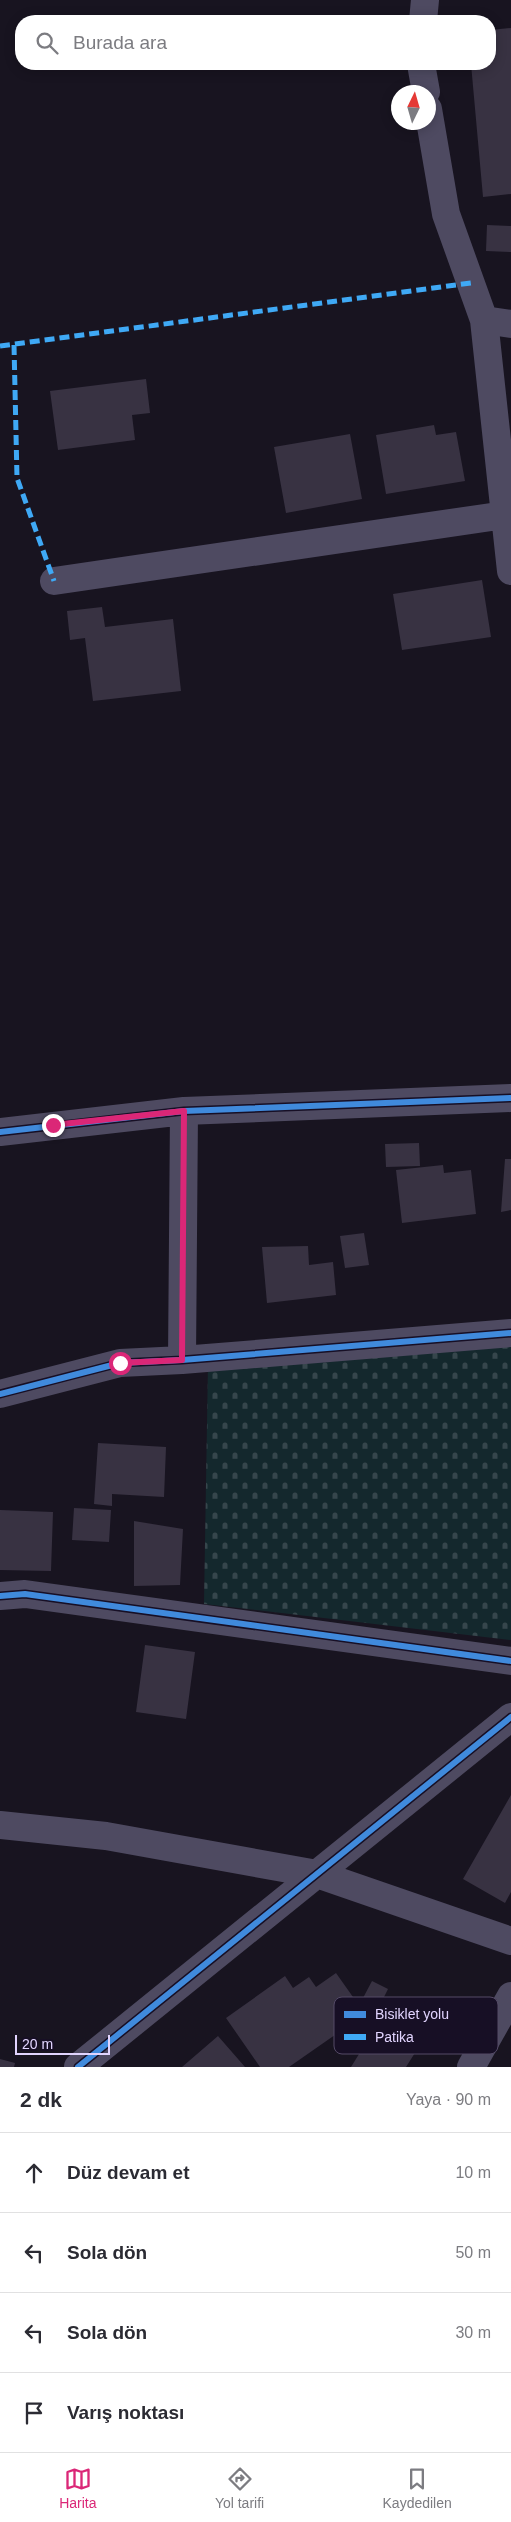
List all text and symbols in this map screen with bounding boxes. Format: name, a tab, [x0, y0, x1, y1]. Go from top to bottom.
search box	[15, 15, 496, 70]
icon: search	[33, 29, 61, 57]
text: Burada ara	[73, 32, 167, 53]
north arrow	[391, 85, 436, 130]
route end	[42, 1114, 65, 1137]
route start	[109, 1352, 132, 1375]
legend	[334, 1997, 498, 2054]
text: Bisiklet yolu	[375, 2006, 449, 2022]
text: Patika	[375, 2029, 414, 2045]
scale bar	[15, 2032, 110, 2055]
text: 20 m	[22, 2036, 53, 2052]
text: 2 dk	[20, 2088, 62, 2111]
text: Yaya · 90 m	[406, 2091, 491, 2108]
icon: ahead	[20, 2159, 48, 2187]
text: Düz devam et	[67, 2162, 189, 2183]
text: 10 m	[455, 2164, 491, 2181]
icon: left	[20, 2239, 48, 2267]
text: Sola dön	[67, 2242, 147, 2263]
text: 50 m	[455, 2244, 491, 2261]
icon: left	[20, 2319, 48, 2347]
text: Sola dön	[67, 2322, 147, 2343]
text: 30 m	[455, 2324, 491, 2341]
icon: arrive	[20, 2399, 48, 2427]
text: Varış noktası	[67, 2402, 184, 2423]
tab: Harita	[59, 2465, 97, 2511]
tab: Yol tarifi	[215, 2465, 264, 2511]
tab: Kaydedilen	[383, 2465, 452, 2511]

